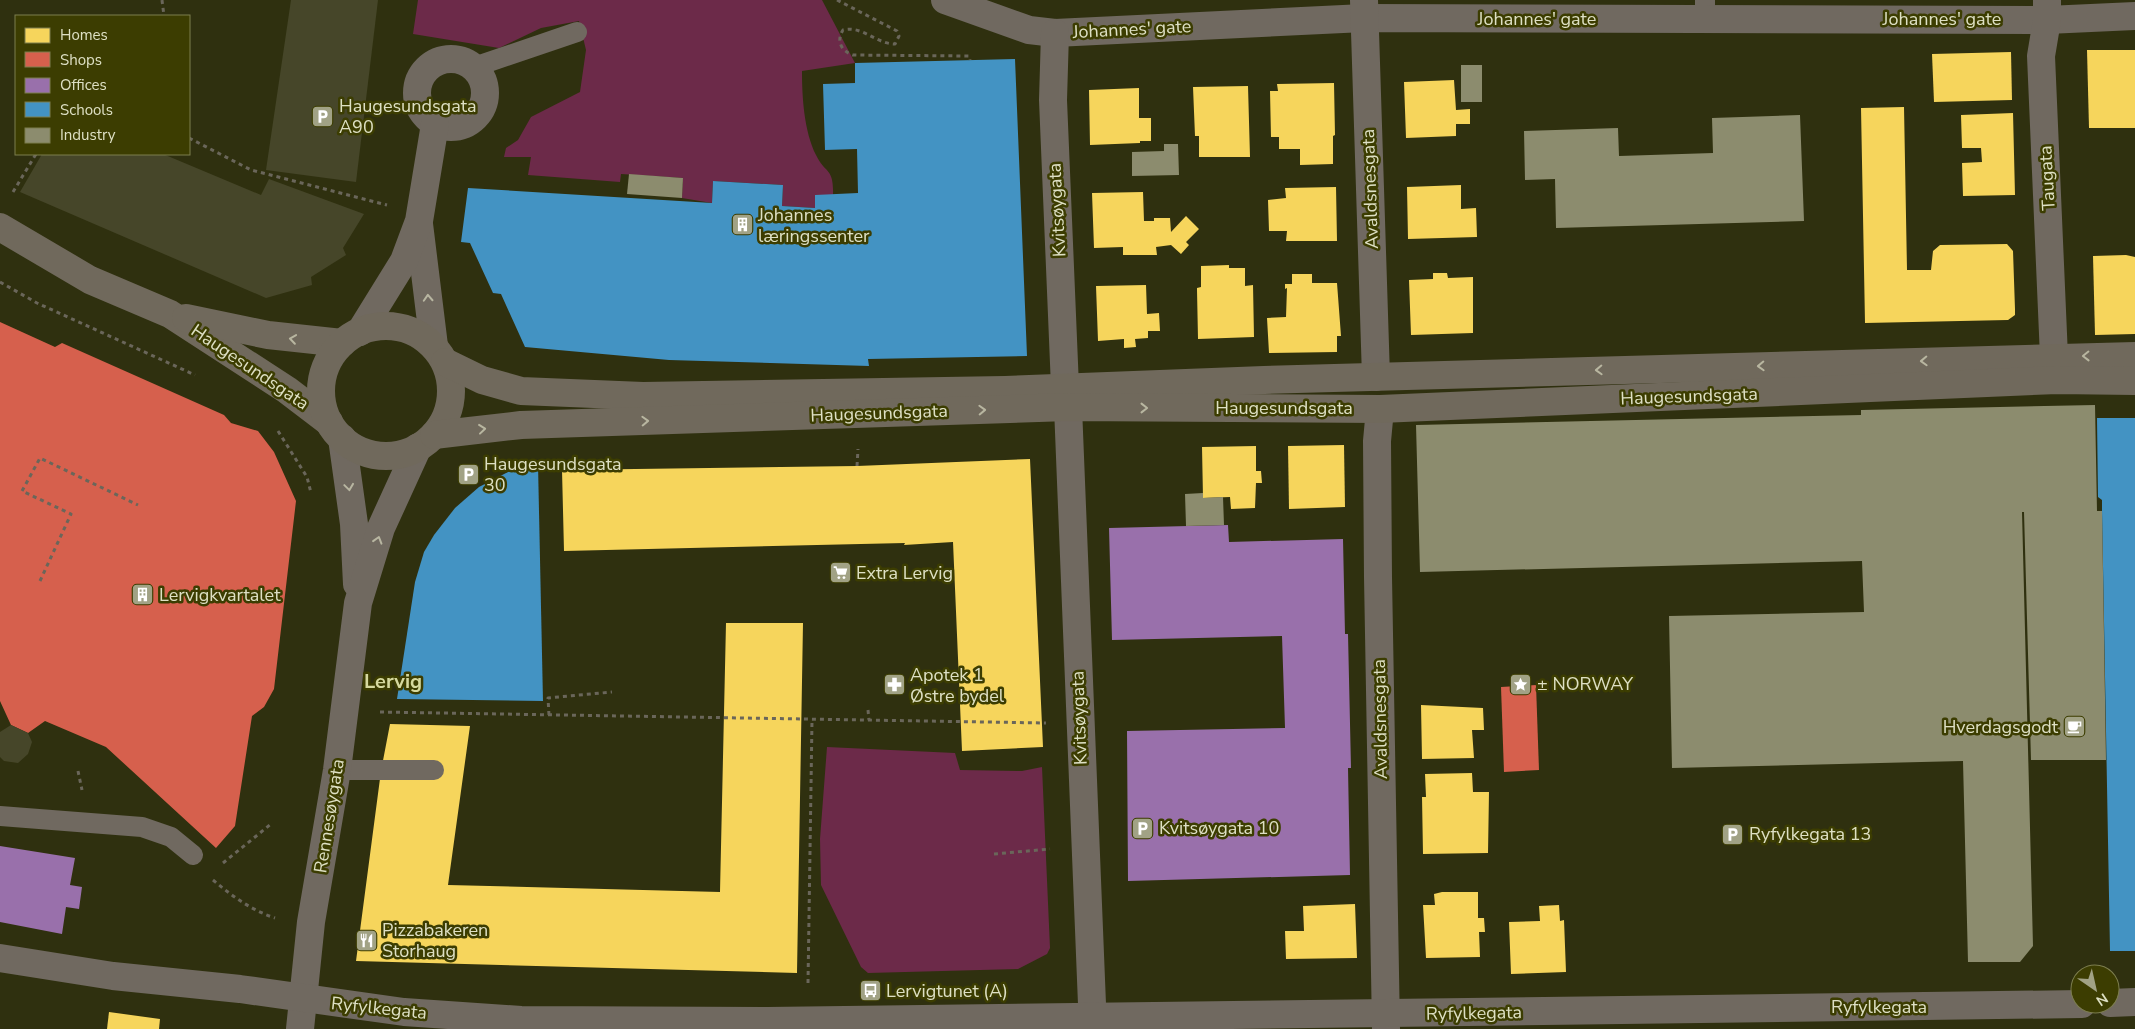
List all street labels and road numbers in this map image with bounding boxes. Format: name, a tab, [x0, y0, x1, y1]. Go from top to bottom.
street label: Johannes' gate	[1477, 7, 1596, 31]
street label: Johannes' gate	[1882, 7, 2001, 31]
street label: Johannes' gate	[1071, 14, 1192, 44]
street label: Avaldsnesgata	[1356, 129, 1384, 249]
street label: Taugata	[2033, 145, 2061, 211]
street label: Kvitsøygata	[1043, 162, 1071, 258]
street label: Haugesundsgata	[186, 319, 314, 415]
street label: Haugesundsgata	[1620, 382, 1758, 410]
street label: Haugesundsgata	[1215, 396, 1353, 420]
street label: Haugesundsgata	[810, 399, 948, 427]
street label: Avaldsnesgata	[1367, 659, 1393, 779]
street label: Kvitsøygata	[1065, 671, 1093, 765]
street label: Rennesøygata	[308, 757, 350, 875]
street label: Ryfylkegata	[330, 991, 428, 1025]
street label: Ryfylkegata	[1831, 995, 1927, 1019]
street label: Ryfylkegata	[1426, 1000, 1522, 1026]

